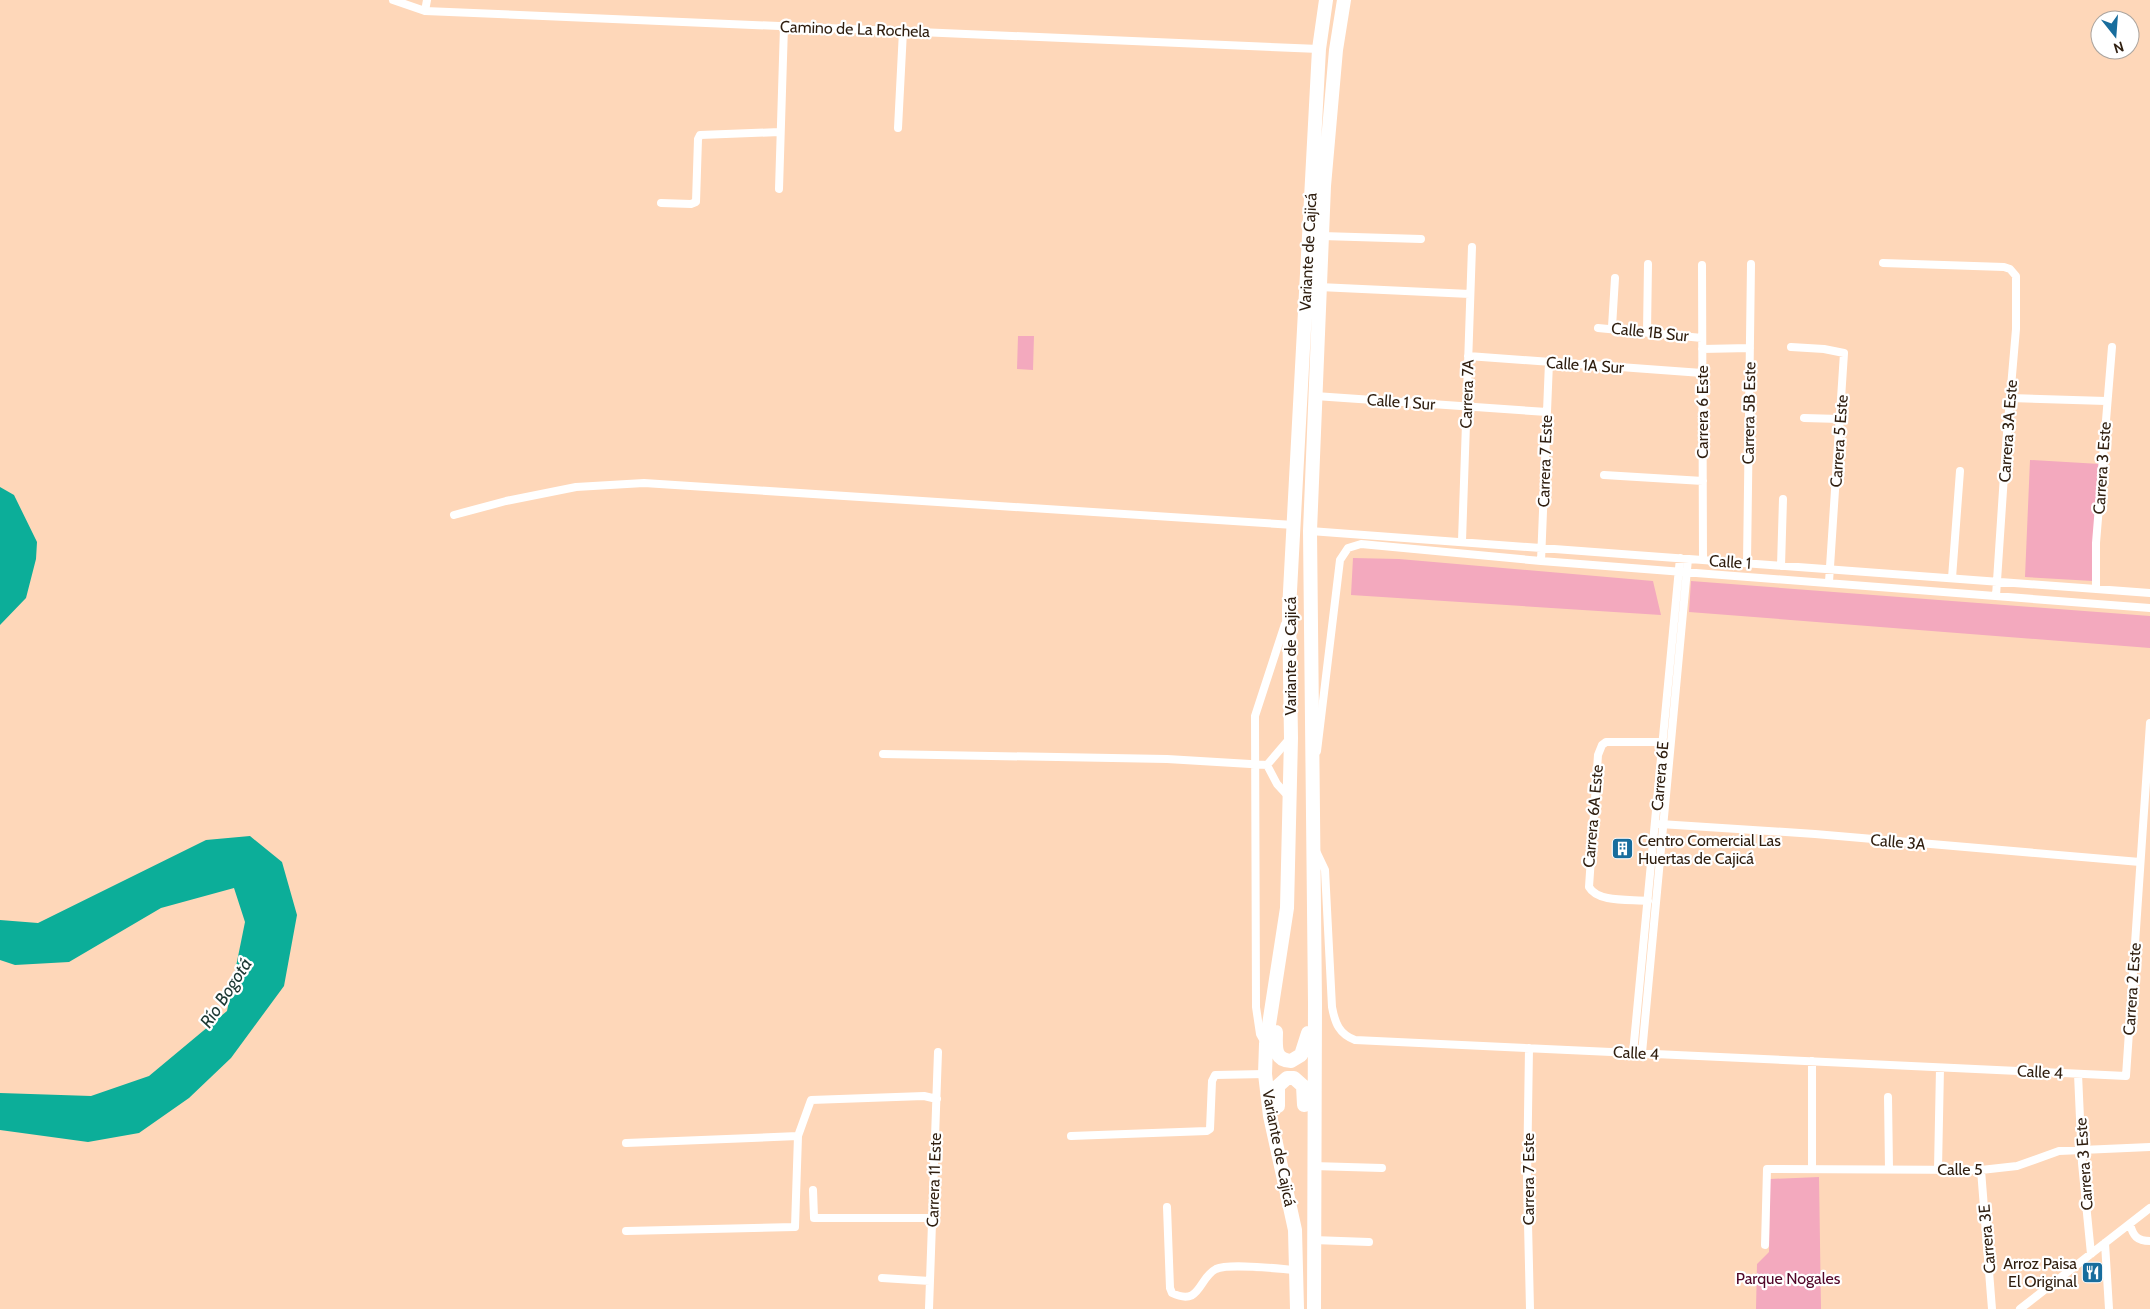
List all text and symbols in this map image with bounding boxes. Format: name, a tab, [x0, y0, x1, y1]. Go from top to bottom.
north arrow	[2090, 10, 2140, 60]
street label: Camino de La Rochela	[780, 17, 931, 41]
text: N	[2111, 37, 2126, 57]
street label: Variante de Cajicá	[1295, 192, 1321, 312]
street label: Calle 1B Sur	[1610, 318, 1691, 346]
street label: Calle 1A Sur	[1545, 353, 1626, 377]
street label: Carrera 7A	[1456, 359, 1478, 429]
street label: Carrera 5B Este	[1739, 362, 1759, 464]
street label: Carrera 6 Este	[1693, 365, 1712, 459]
street label: Carrera 3A Este	[1995, 379, 2021, 483]
street label: Calle 1 Sur	[1366, 390, 1437, 414]
street label: Carrera 5 Este	[1826, 394, 1852, 488]
street label: Carrera 7 Este	[1534, 414, 1556, 508]
street label: Carrera 3 Este	[2089, 421, 2115, 515]
street label: Calle 1	[1708, 551, 1752, 573]
street label: Variante de Cajicá	[1281, 596, 1300, 715]
street label: Carrera 6E	[1647, 740, 1673, 812]
street label: Carrera 6A Este	[1579, 764, 1607, 868]
street label: Calle 3A	[1870, 830, 1927, 854]
place label: Centro Comercial Las Huertas de Cajicá	[1638, 831, 1781, 868]
building icon: Centro Comercial Las Huertas de Cajicá	[1610, 837, 1634, 861]
street label: Carrera 2 Este	[2119, 942, 2145, 1036]
water label: Río Bogotá	[195, 954, 257, 1032]
street label: Calle 4	[1613, 1042, 1659, 1064]
street label: Calle 4	[2017, 1061, 2063, 1083]
street label: Variante de Cajicá	[1258, 1088, 1300, 1208]
street label: Carrera 3 Este	[2071, 1117, 2097, 1211]
street label: Carrera 11 Este	[923, 1132, 945, 1228]
street label: Carrera 7 Este	[1519, 1133, 1538, 1225]
street label: Calle 5	[1937, 1160, 1983, 1179]
street label: Carrera 3E	[1975, 1203, 1999, 1274]
place label: Arroz Paisa El Original	[2003, 1254, 2077, 1291]
restaurant icon: Arroz Paisa El Original	[2081, 1260, 2105, 1284]
park label: Parque Nogales	[1736, 1269, 1841, 1288]

